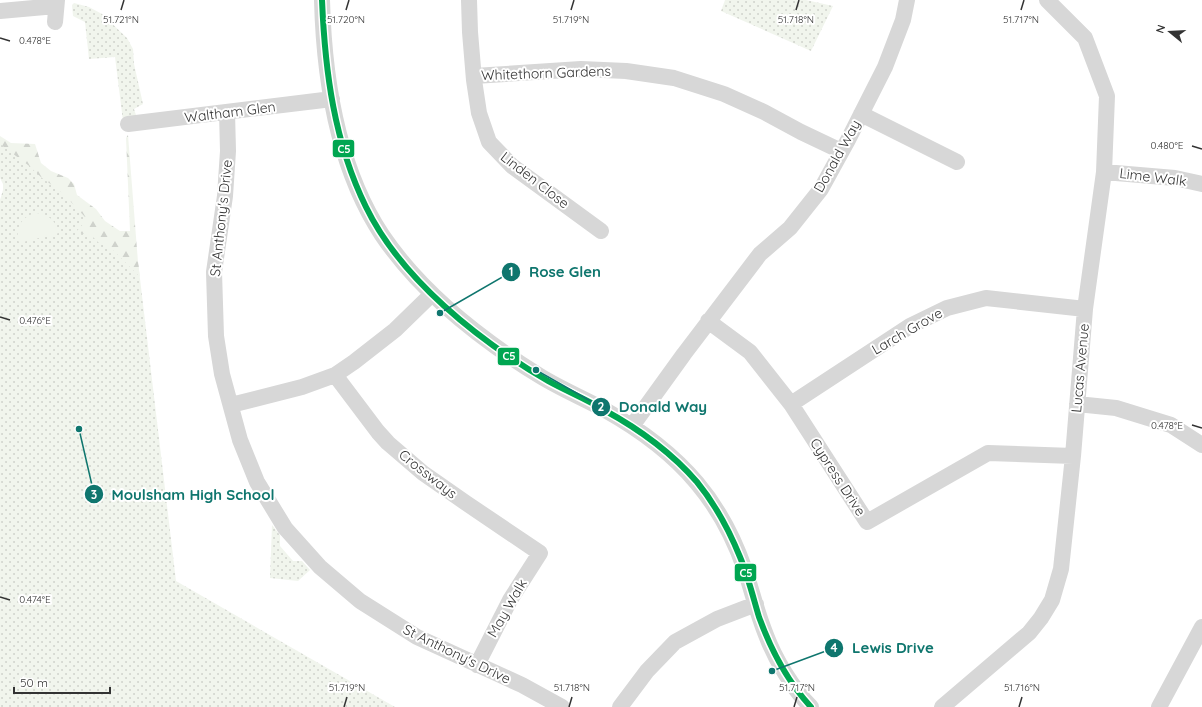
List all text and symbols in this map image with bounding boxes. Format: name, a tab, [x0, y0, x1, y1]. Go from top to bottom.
north arrow	[1150, 12, 1190, 52]
text: 51.721°N	[103, 13, 139, 26]
text: 51.720°N	[327, 13, 365, 26]
text: 51.719°N	[553, 13, 589, 26]
text: 51.718°N	[778, 13, 814, 26]
text: 51.717°N	[1003, 13, 1039, 26]
text: N	[1153, 23, 1168, 35]
text: 0.478°E	[19, 34, 51, 47]
street label: Whitethorn Gardens	[481, 62, 611, 84]
street label: Waltham Glen	[183, 97, 277, 127]
street label: Donald Way	[810, 116, 864, 196]
line badge: C5	[332, 139, 355, 158]
text: 0.480°E	[1150, 139, 1184, 152]
text: C5	[337, 142, 351, 156]
street label: Linden Close	[497, 148, 573, 212]
street label: St Anthony's Drive	[206, 159, 236, 277]
street label: Lime Walk	[1118, 164, 1188, 190]
callout: Rose Glen	[501, 258, 609, 285]
text: Rose Glen	[529, 262, 601, 281]
text: 1	[509, 264, 513, 279]
street label: Larch Grove	[869, 304, 946, 358]
text: 0.476°E	[19, 314, 51, 327]
street label: Lucas Avenue	[1067, 323, 1093, 413]
line badge: C5	[497, 347, 520, 366]
text: C5	[502, 349, 516, 363]
callout: Donald Way	[591, 394, 715, 421]
text: Donald Way	[619, 397, 707, 416]
text: 2	[598, 399, 605, 414]
text: 0.478°E	[1151, 419, 1183, 432]
street label: Cypress Drive	[806, 435, 870, 519]
street label: Crossways	[395, 446, 461, 502]
callout: Moulsham High School	[84, 481, 283, 508]
text: Moulsham High School	[111, 485, 275, 504]
text: 3	[91, 487, 97, 502]
line badge: C5	[734, 563, 757, 582]
text: C5	[739, 566, 753, 580]
street label: May Walk	[483, 576, 531, 640]
text: 0.474°E	[19, 593, 51, 606]
street label: St Anthony's Drive	[400, 620, 514, 688]
callout: Lewis Drive	[824, 634, 941, 661]
text: Lewis Drive	[852, 638, 934, 657]
text: 4	[830, 640, 838, 655]
scale bar	[14, 669, 110, 695]
text: 50 m	[20, 675, 48, 690]
text: 51.719°N	[329, 681, 365, 694]
text: 51.718°N	[554, 681, 590, 694]
text: 51.717°N	[779, 681, 815, 694]
text: 51.716°N	[1004, 681, 1040, 694]

